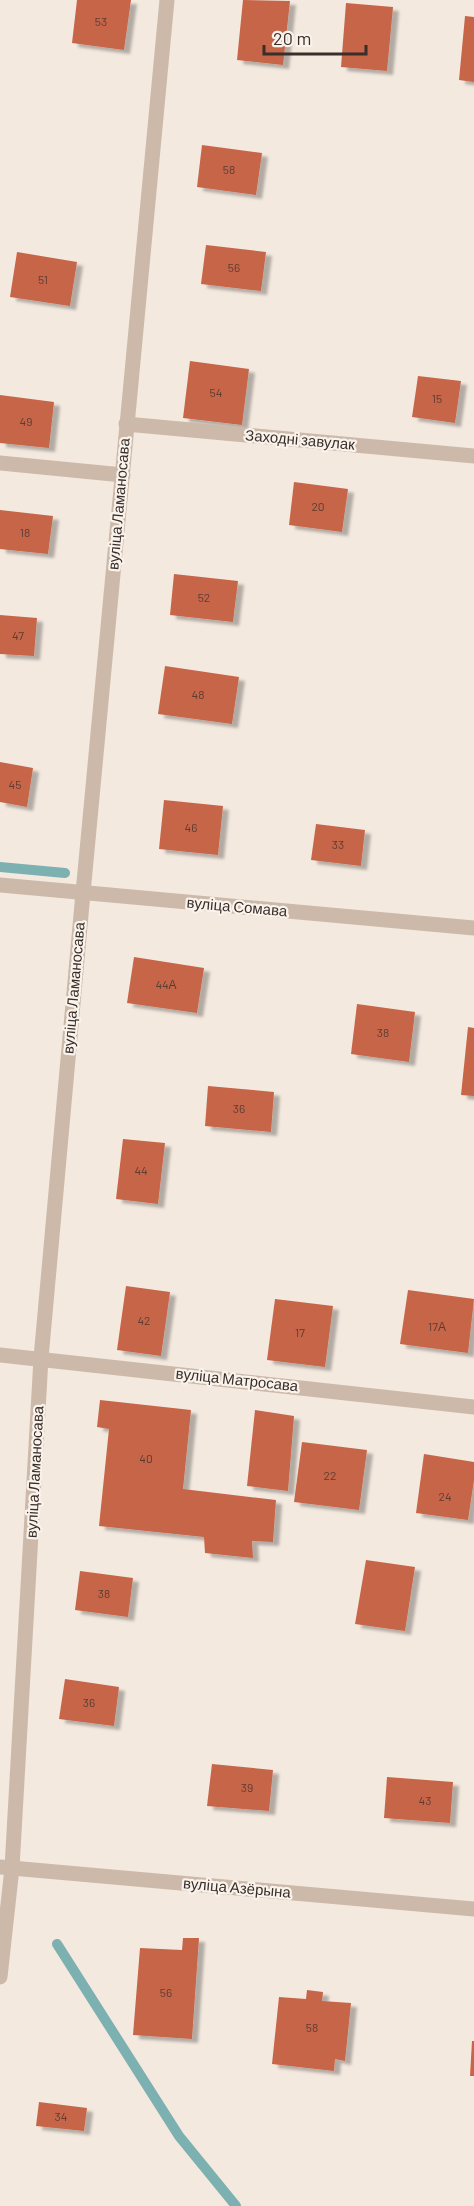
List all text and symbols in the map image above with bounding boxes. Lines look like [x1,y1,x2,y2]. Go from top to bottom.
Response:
house number: 53 [95,14,107,28]
scale bar [264,18,366,56]
text: 20 m [273,27,311,49]
house number: 58 [223,162,235,176]
house number: 56 [228,260,240,274]
house number: 51 [38,272,48,286]
house number: 54 [210,385,222,399]
house number: 15 [432,391,442,405]
house number: 49 [20,414,32,428]
street label: Заходні завулак [245,425,356,453]
street label: вуліца Ламаносава [103,437,133,571]
house number: 20 [311,499,325,513]
house number: 18 [20,525,30,539]
house number: 52 [198,590,210,604]
house number: 47 [12,628,24,642]
house number: 48 [192,687,204,701]
house number: 45 [9,777,21,791]
house number: 46 [185,820,197,834]
house number: 33 [332,837,344,851]
street label: вуліца Сомава [186,893,289,919]
street label: вуліца Ламаносава [58,921,88,1055]
house number: 44А [155,977,177,991]
house number: 38 [377,1025,389,1039]
house number: 36 [233,1101,245,1115]
house number: 44 [134,1163,148,1177]
house number: 42 [137,1313,151,1327]
house number: 17А [428,1319,446,1333]
house number: 17 [295,1325,305,1339]
street label: вуліца Матросава [175,1364,300,1394]
street label: вуліца Ламаносава [22,1405,46,1538]
house number: 40 [139,1451,153,1465]
house number: 22 [324,1468,336,1482]
house number: 24 [438,1489,452,1503]
house number: 38 [98,1586,110,1600]
house number: 36 [83,1695,95,1709]
house number: 39 [241,1780,253,1794]
house number: 43 [419,1793,431,1807]
street label: вуліца Азёрына [183,1873,292,1901]
house number: 56 [160,1985,172,1999]
house number: 58 [306,2020,318,2034]
house number: 34 [55,2109,67,2123]

